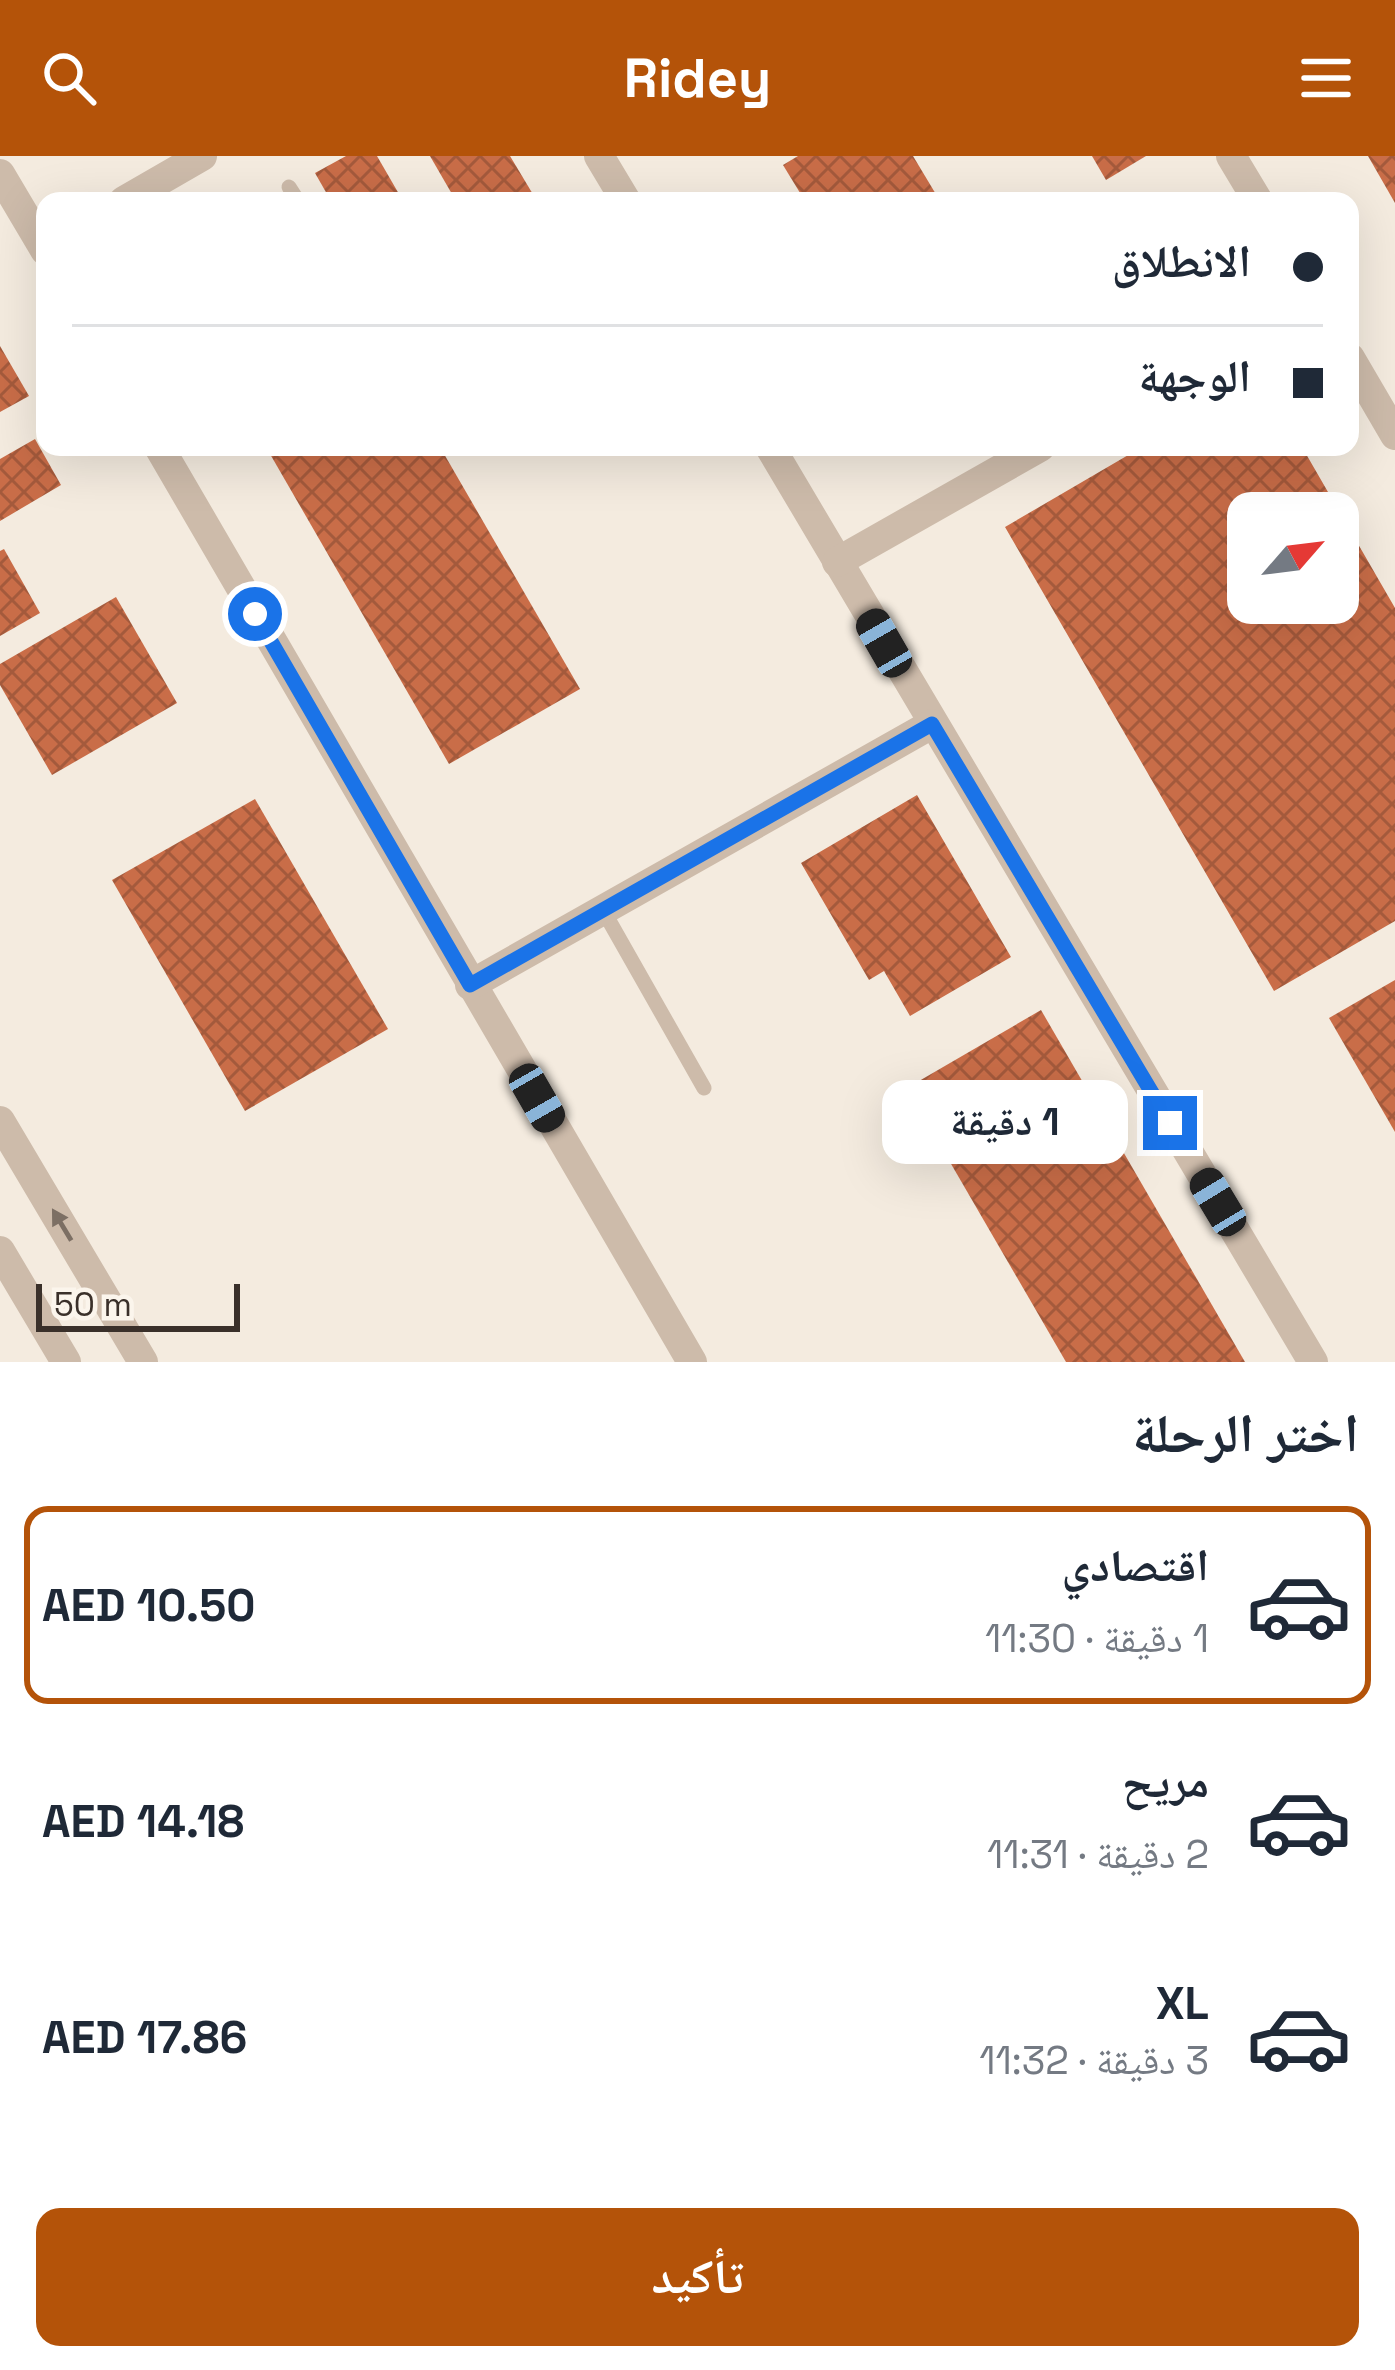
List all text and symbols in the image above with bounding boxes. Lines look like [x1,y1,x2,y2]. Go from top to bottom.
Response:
text: Ridey [624,44,771,113]
icon: search [36,45,102,111]
icon: menu [1293,45,1359,111]
text: الانطلاق [1112,233,1251,290]
text: الوجهة [1138,348,1251,405]
north arrow [1227,492,1359,624]
map controls [1227,492,1359,624]
route start [228,587,282,641]
car [850,603,918,683]
car [503,1058,571,1138]
callout: 1 دقيقة [882,1081,1128,1165]
route end [1143,1096,1197,1150]
text: 1 دقيقة [950,1097,1060,1146]
car [1184,1162,1252,1242]
one-way arrow [52,1208,73,1242]
scale bar [36,1278,240,1331]
text: 50 m [54,1284,132,1326]
text: اختر الرحلة [1132,1399,1359,1468]
text: اقتصادي [1062,1537,1209,1594]
icon: car [1245,1551,1353,1659]
text: AED 10.50 [42,1577,255,1634]
text: 1 دقيقة · 11:30 [985,1614,1209,1663]
text: مريح [1122,1753,1209,1810]
icon: car [1245,1767,1353,1875]
text: AED 14.18 [42,1793,244,1850]
text: 2 دقيقة · 11:31 [987,1830,1209,1879]
text: XL [1156,1975,1209,2032]
icon: car [1245,1983,1353,2091]
text: AED 17.86 [42,2009,247,2066]
text: 3 دقيقة · 11:32 [979,2036,1209,2085]
button: تأكيد [36,2208,1359,2346]

